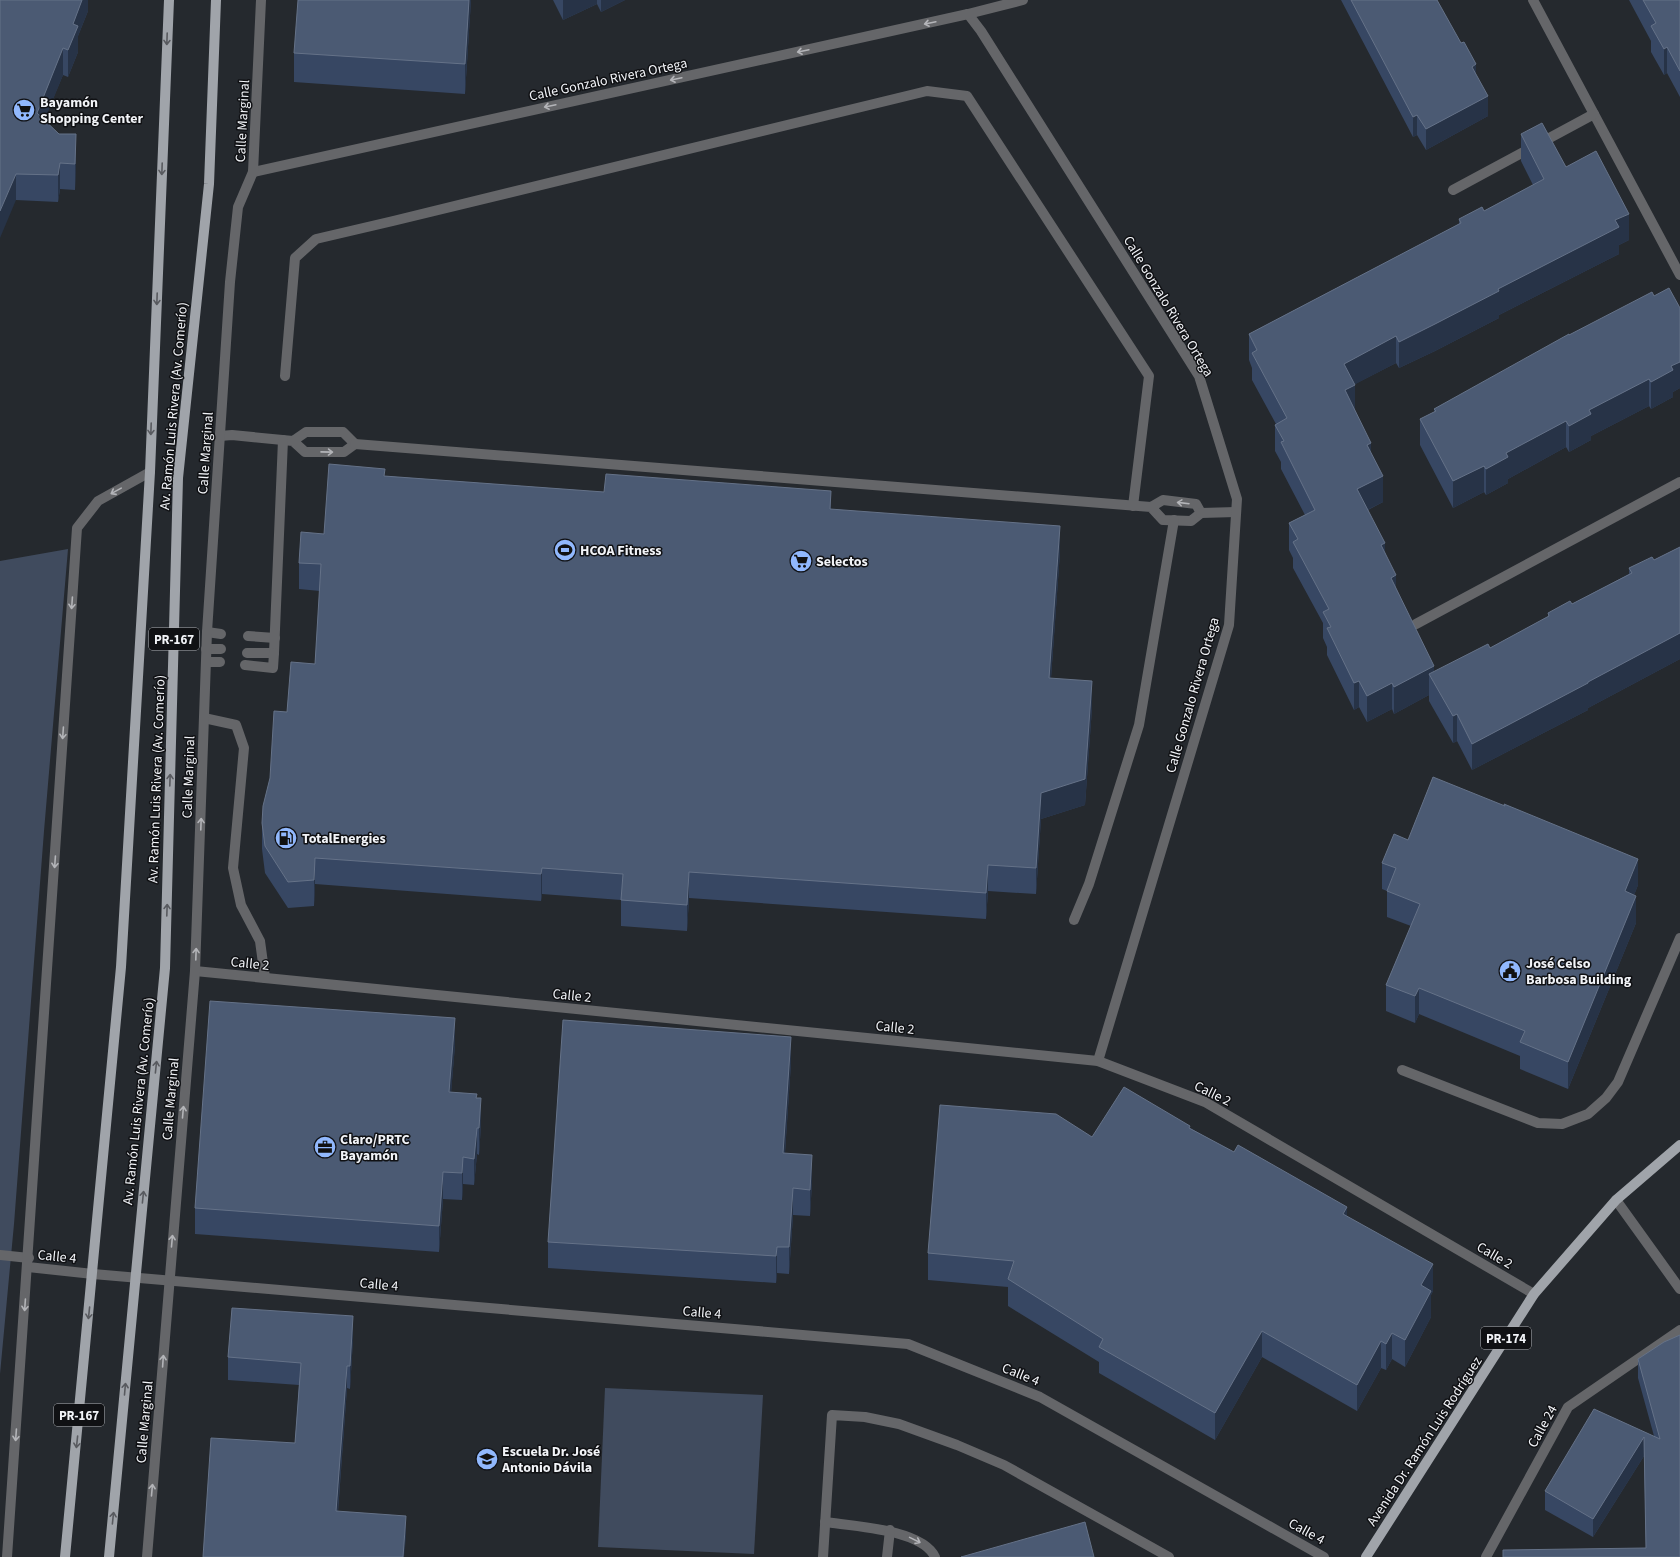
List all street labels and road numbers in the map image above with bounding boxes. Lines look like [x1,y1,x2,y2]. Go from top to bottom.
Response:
street label: Calle Gonzalo Rivera Ortega [527,53,689,107]
street label: Calle Marginal [231,79,255,163]
street label: Calle Gonzalo Rivera Ortega [1118,232,1218,381]
street label: Av. Ramón Luis Rivera (Av. Comerío) [155,301,193,511]
street label: Calle Marginal [193,411,219,495]
street label: Calle Gonzalo Rivera Ortega [1161,615,1225,775]
road number: PR-167 [149,628,199,650]
street label: Av. Ramón Luis Rivera (Av. Comerío) [143,675,171,884]
street label: Calle Marginal [178,735,200,819]
street label: Calle 2 [230,952,270,976]
street label: Calle 2 [552,984,592,1008]
street label: Av. Ramón Luis Rivera (Av. Comerío) [118,996,160,1206]
street label: Calle 2 [875,1016,915,1040]
street label: Calle Marginal [157,1057,185,1141]
street label: Calle 2 [1191,1076,1234,1111]
street label: Calle 2 [1473,1237,1516,1274]
street label: Calle 4 [37,1245,77,1269]
street label: Calle 4 [359,1273,399,1297]
street label: Calle 4 [682,1301,722,1325]
road number: PR-174 [1481,1327,1531,1349]
street label: Avenida Dr. Ramón Luis Rodríguez [1362,1353,1487,1530]
street label: Calle 4 [999,1358,1042,1391]
street label: Calle Marginal [131,1380,159,1464]
street label: Calle 24 [1523,1402,1563,1451]
road number: PR-167 [54,1404,104,1426]
street label: Calle 4 [1285,1514,1328,1550]

